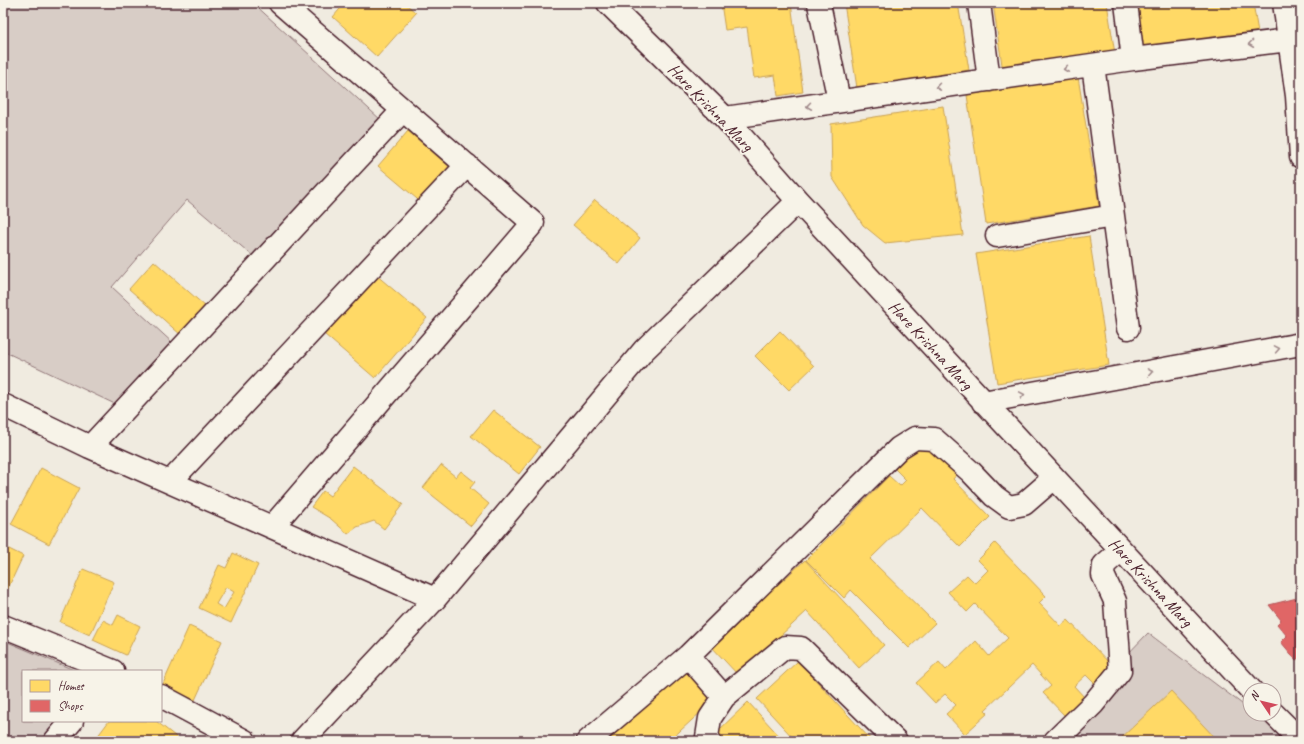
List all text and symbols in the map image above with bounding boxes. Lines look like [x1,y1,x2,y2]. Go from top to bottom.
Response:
one-way arrow [1248,39,1254,48]
street label: Hare Krishna Marg [663,59,759,156]
one-way arrow [1063,64,1069,73]
one-way arrow [935,82,941,91]
one-way arrow [806,101,812,110]
street label: Hare Krishna Marg [884,296,978,395]
one-way arrow [1274,345,1281,353]
one-way arrow [1146,368,1153,377]
one-way arrow [1018,391,1025,400]
street label: Hare Krishna Marg [1104,533,1198,632]
legend [22,670,162,722]
text: Homes [58,678,85,694]
north arrow [1242,682,1282,722]
text: N [1246,688,1263,703]
text: Shops [58,698,83,714]

